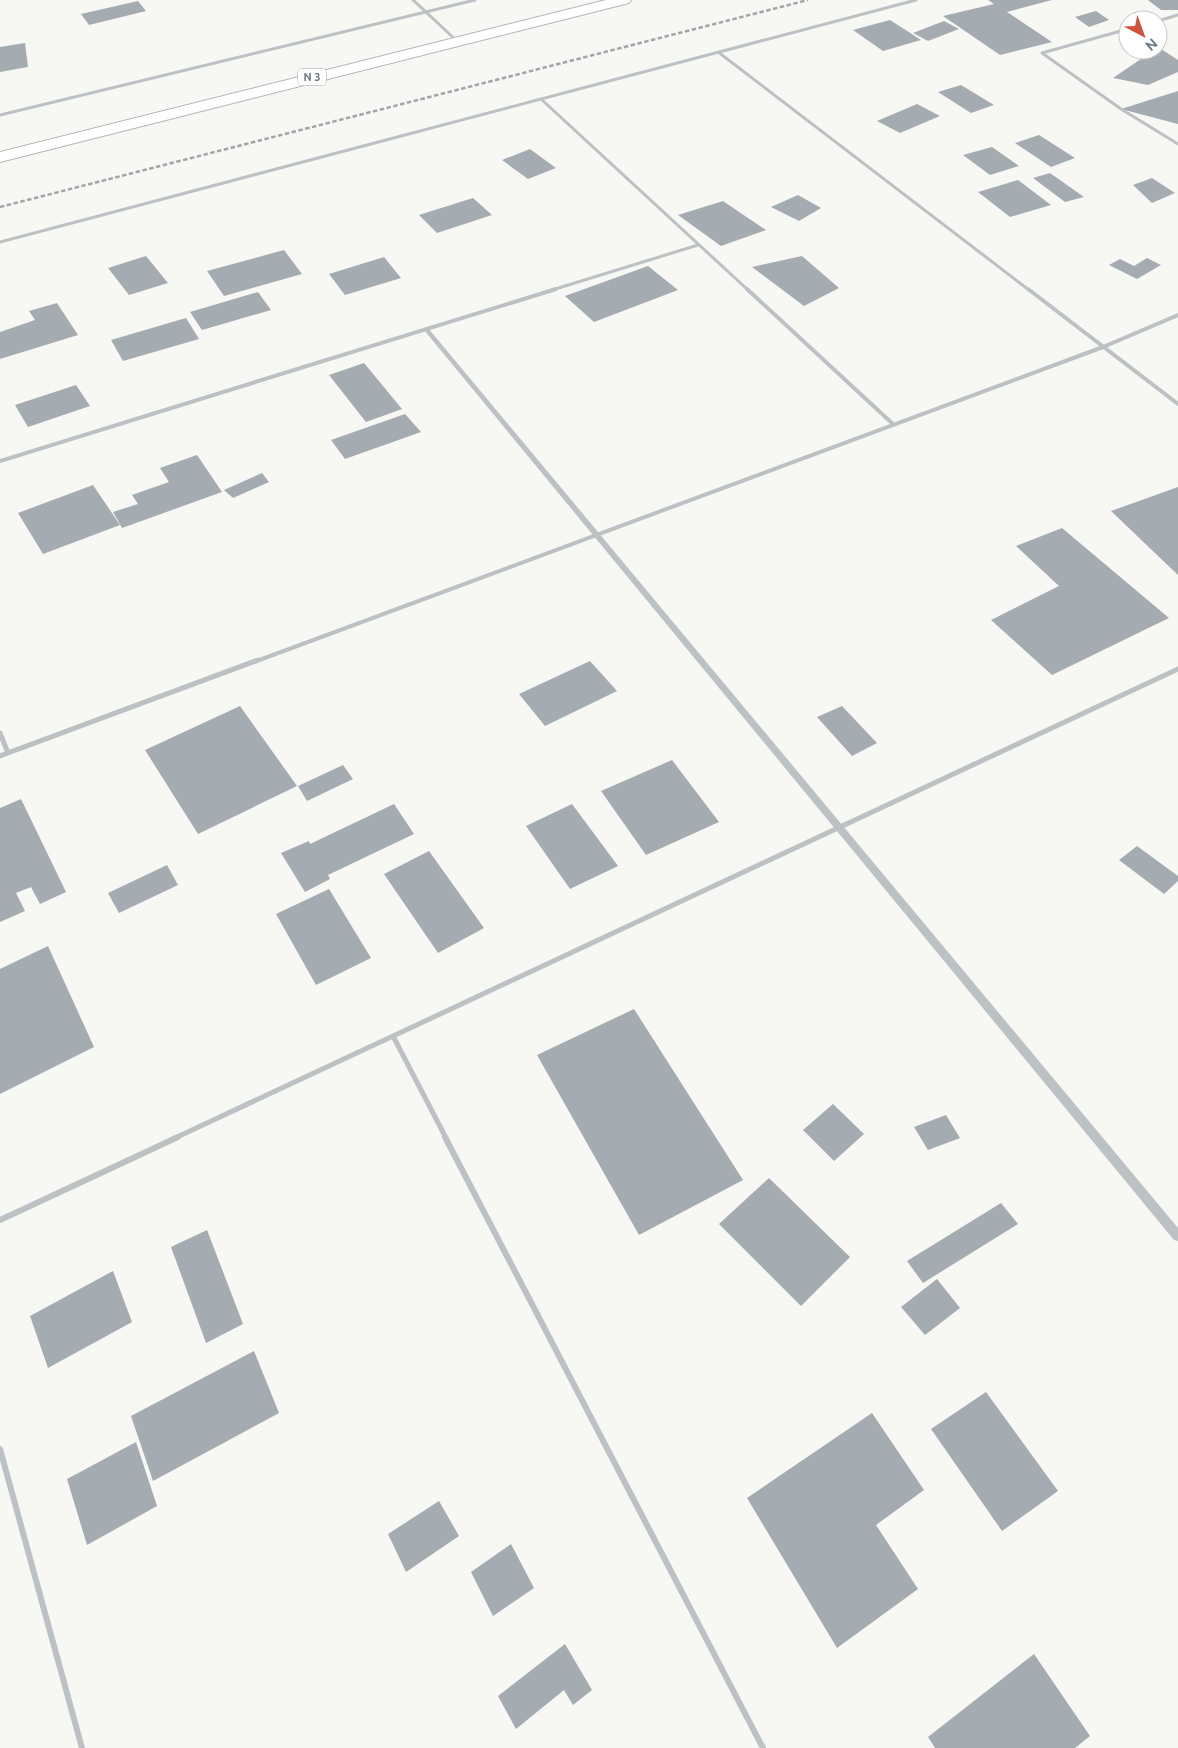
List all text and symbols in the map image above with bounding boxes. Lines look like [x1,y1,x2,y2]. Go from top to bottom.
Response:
north arrow [1118,10,1168,60]
text: N [1142,35,1161,54]
road number: N 3 [298,68,326,86]

